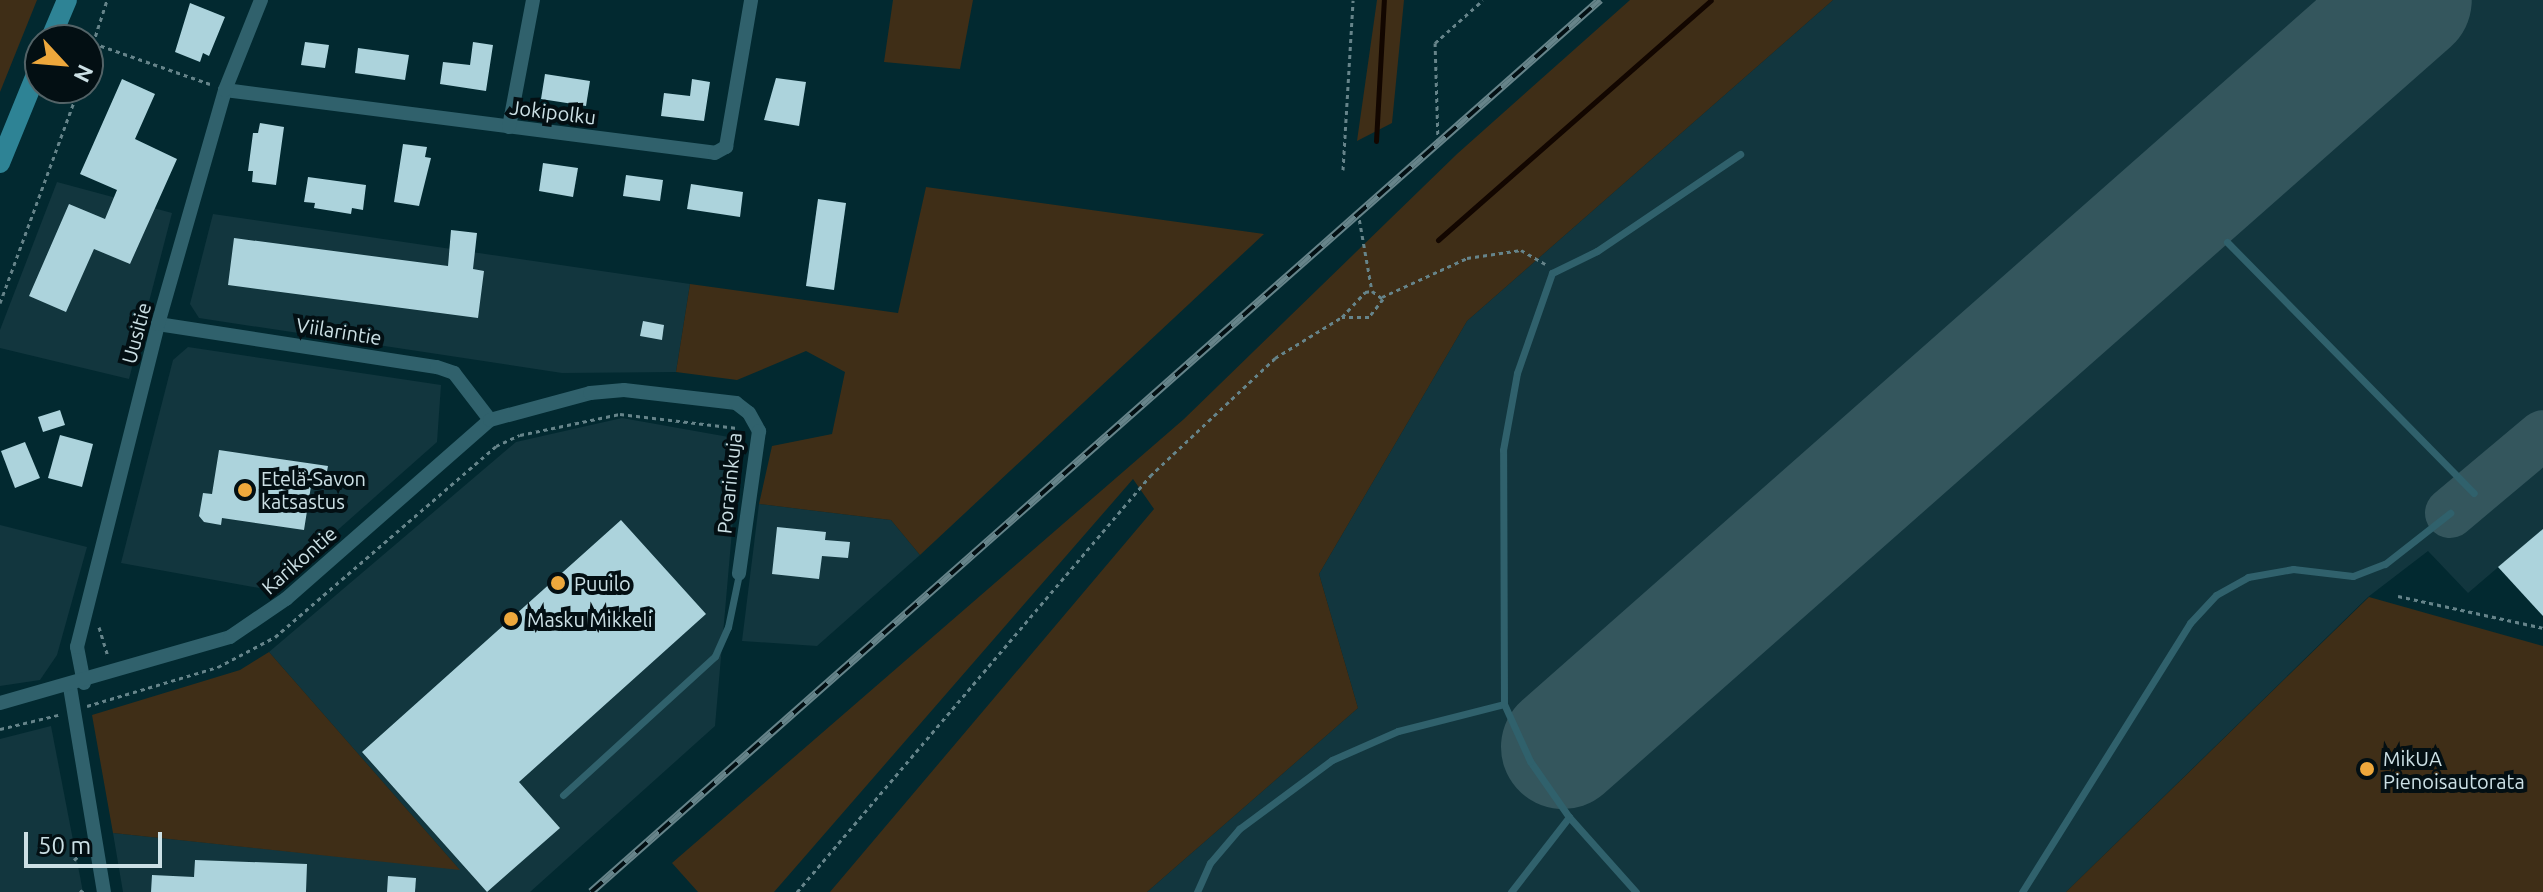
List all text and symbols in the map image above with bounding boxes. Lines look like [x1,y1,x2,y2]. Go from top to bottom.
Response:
north arrow [24,24,104,104]
text: N [69,61,99,87]
street label: Jokipolku [509,95,597,129]
street label: Uusitie [116,300,156,366]
street label: Viilarintie [295,312,383,350]
street label: Porarinkuja [712,431,746,535]
place label: Etelä-Savon katsastus [261,466,366,513]
marker: Etelä-Savon katsastus [236,481,254,499]
street label: Karikontie [257,521,341,599]
place label: Puuilo [574,571,631,595]
marker: Puuilo [549,574,567,592]
place label: Masku Mikkeli [527,607,653,631]
marker: Masku Mikkeli [502,610,520,628]
place label: MikUA Pienoisautorata [2383,746,2525,793]
marker: MikUA Pienoisautorata [2358,760,2376,778]
scale bar [28,816,166,866]
text: 50 m [38,832,91,859]

